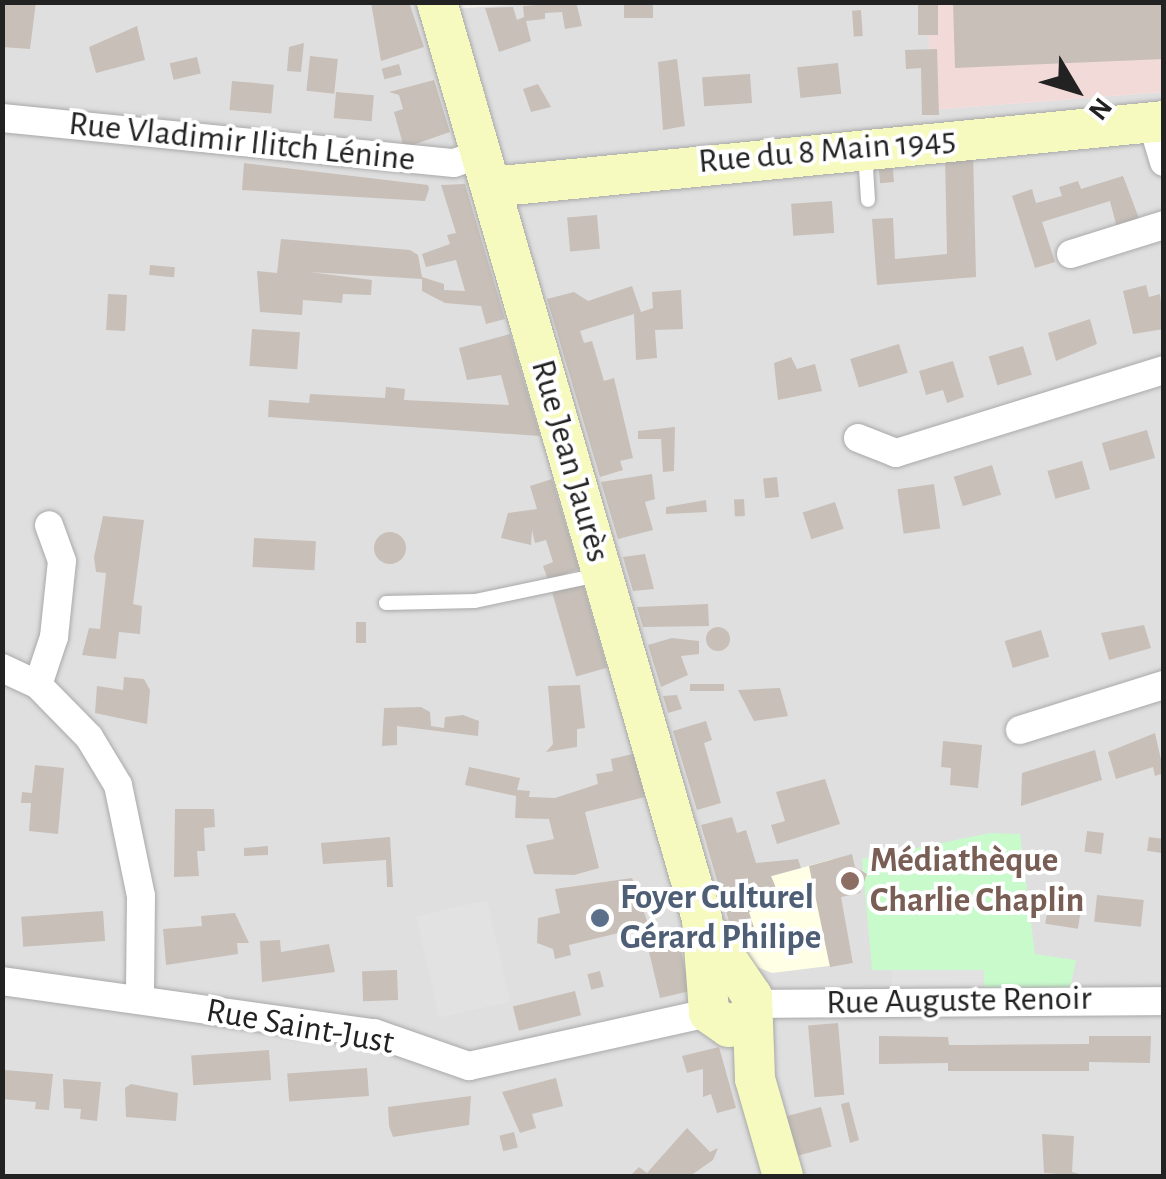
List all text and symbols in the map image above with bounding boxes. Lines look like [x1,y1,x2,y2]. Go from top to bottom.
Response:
north arrow [1026,40,1126,140]
text: N [1083,92,1117,125]
street label: Rue Vladimir Ilitch Lénine [67,103,417,181]
street label: Rue du 8 Main 1945 [697,119,957,183]
street label: Rue Jean Jaurès [521,355,619,567]
place label: Médiathèque Charlie Chaplin [870,840,1084,922]
marker: Médiathèque Charlie Chaplin [839,870,861,892]
place label: Foyer Culturel Gérard Philipe [620,877,821,959]
marker: Foyer Culturel Gérard Philipe [589,907,611,929]
street label: Rue Auguste Renoir [826,978,1092,1024]
street label: Rue Saint-Just [203,990,397,1064]

